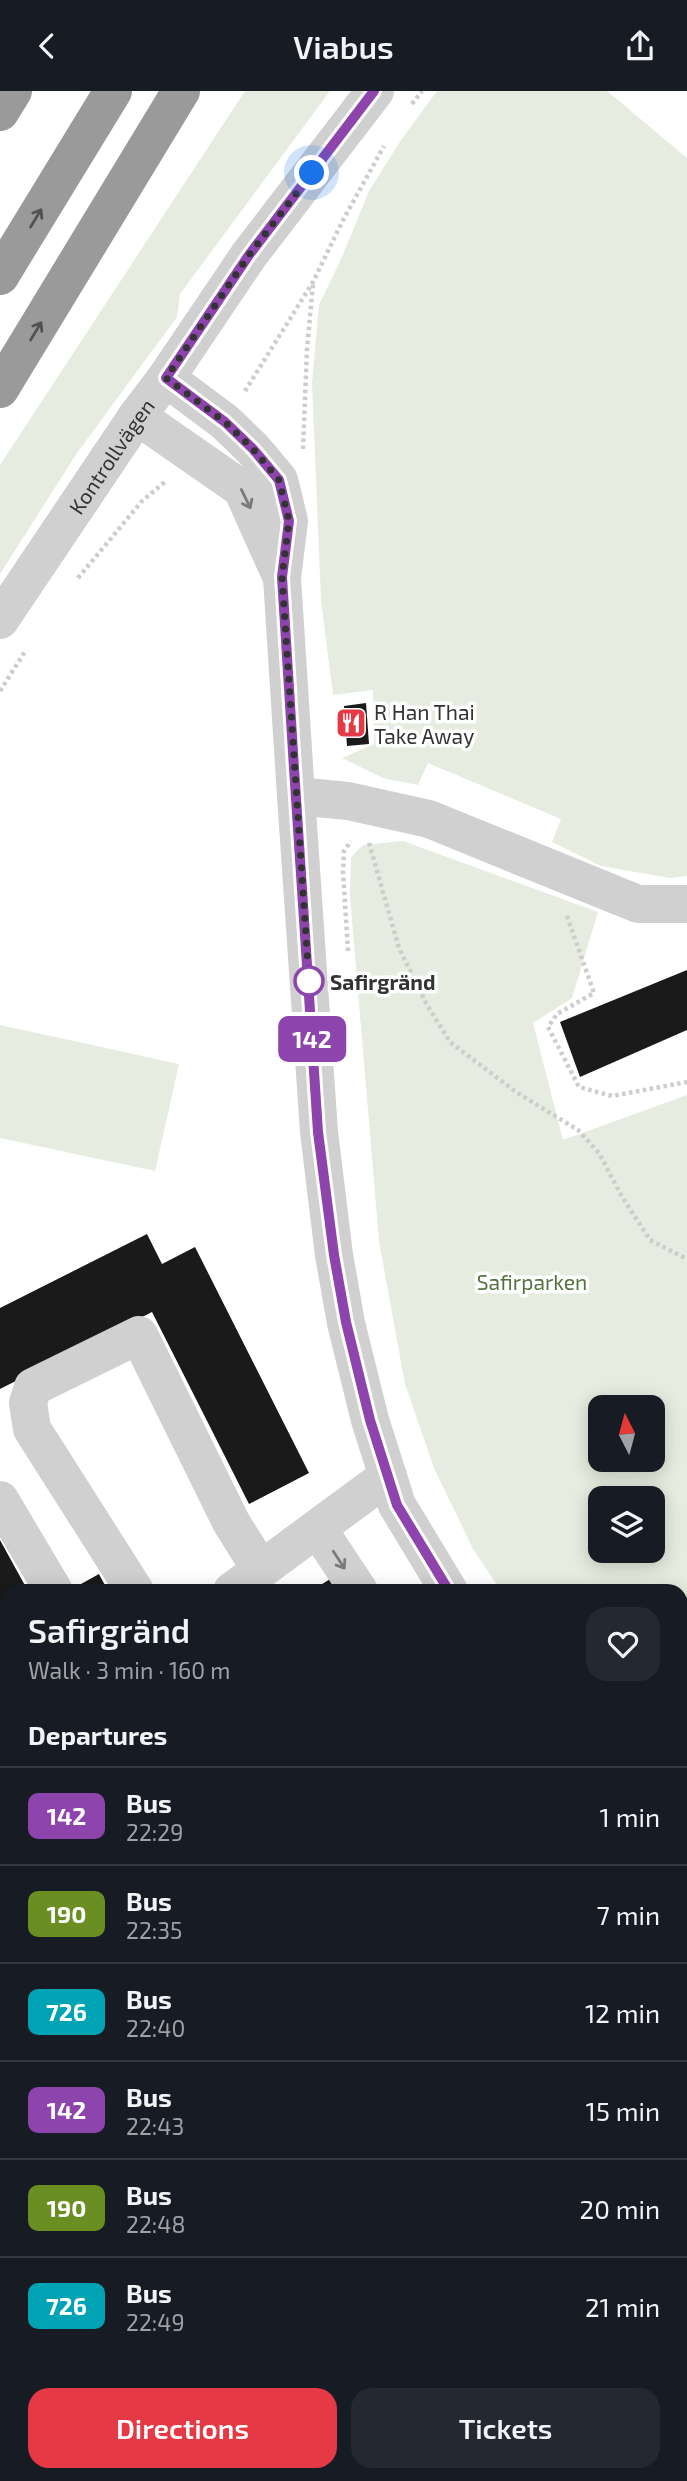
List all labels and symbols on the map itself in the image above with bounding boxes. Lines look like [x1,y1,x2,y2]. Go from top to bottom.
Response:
your location [294,155,329,190]
one-way arrow [29,209,43,229]
one-way arrow [29,322,43,342]
street label: Kontrollvägen [63,393,159,518]
one-way arrow [240,488,254,509]
place label: R Han Thai Take Away [374,699,475,748]
restaurant icon: R Han Thai Take Away [334,706,368,740]
marker: Safirgränd [294,966,324,996]
place label: Safirgränd [330,969,435,994]
line badge: 142 [272,1016,352,1062]
park label: Safirparken [477,1269,587,1294]
north arrow [588,1395,665,1472]
one-way arrow [332,1549,346,1569]

